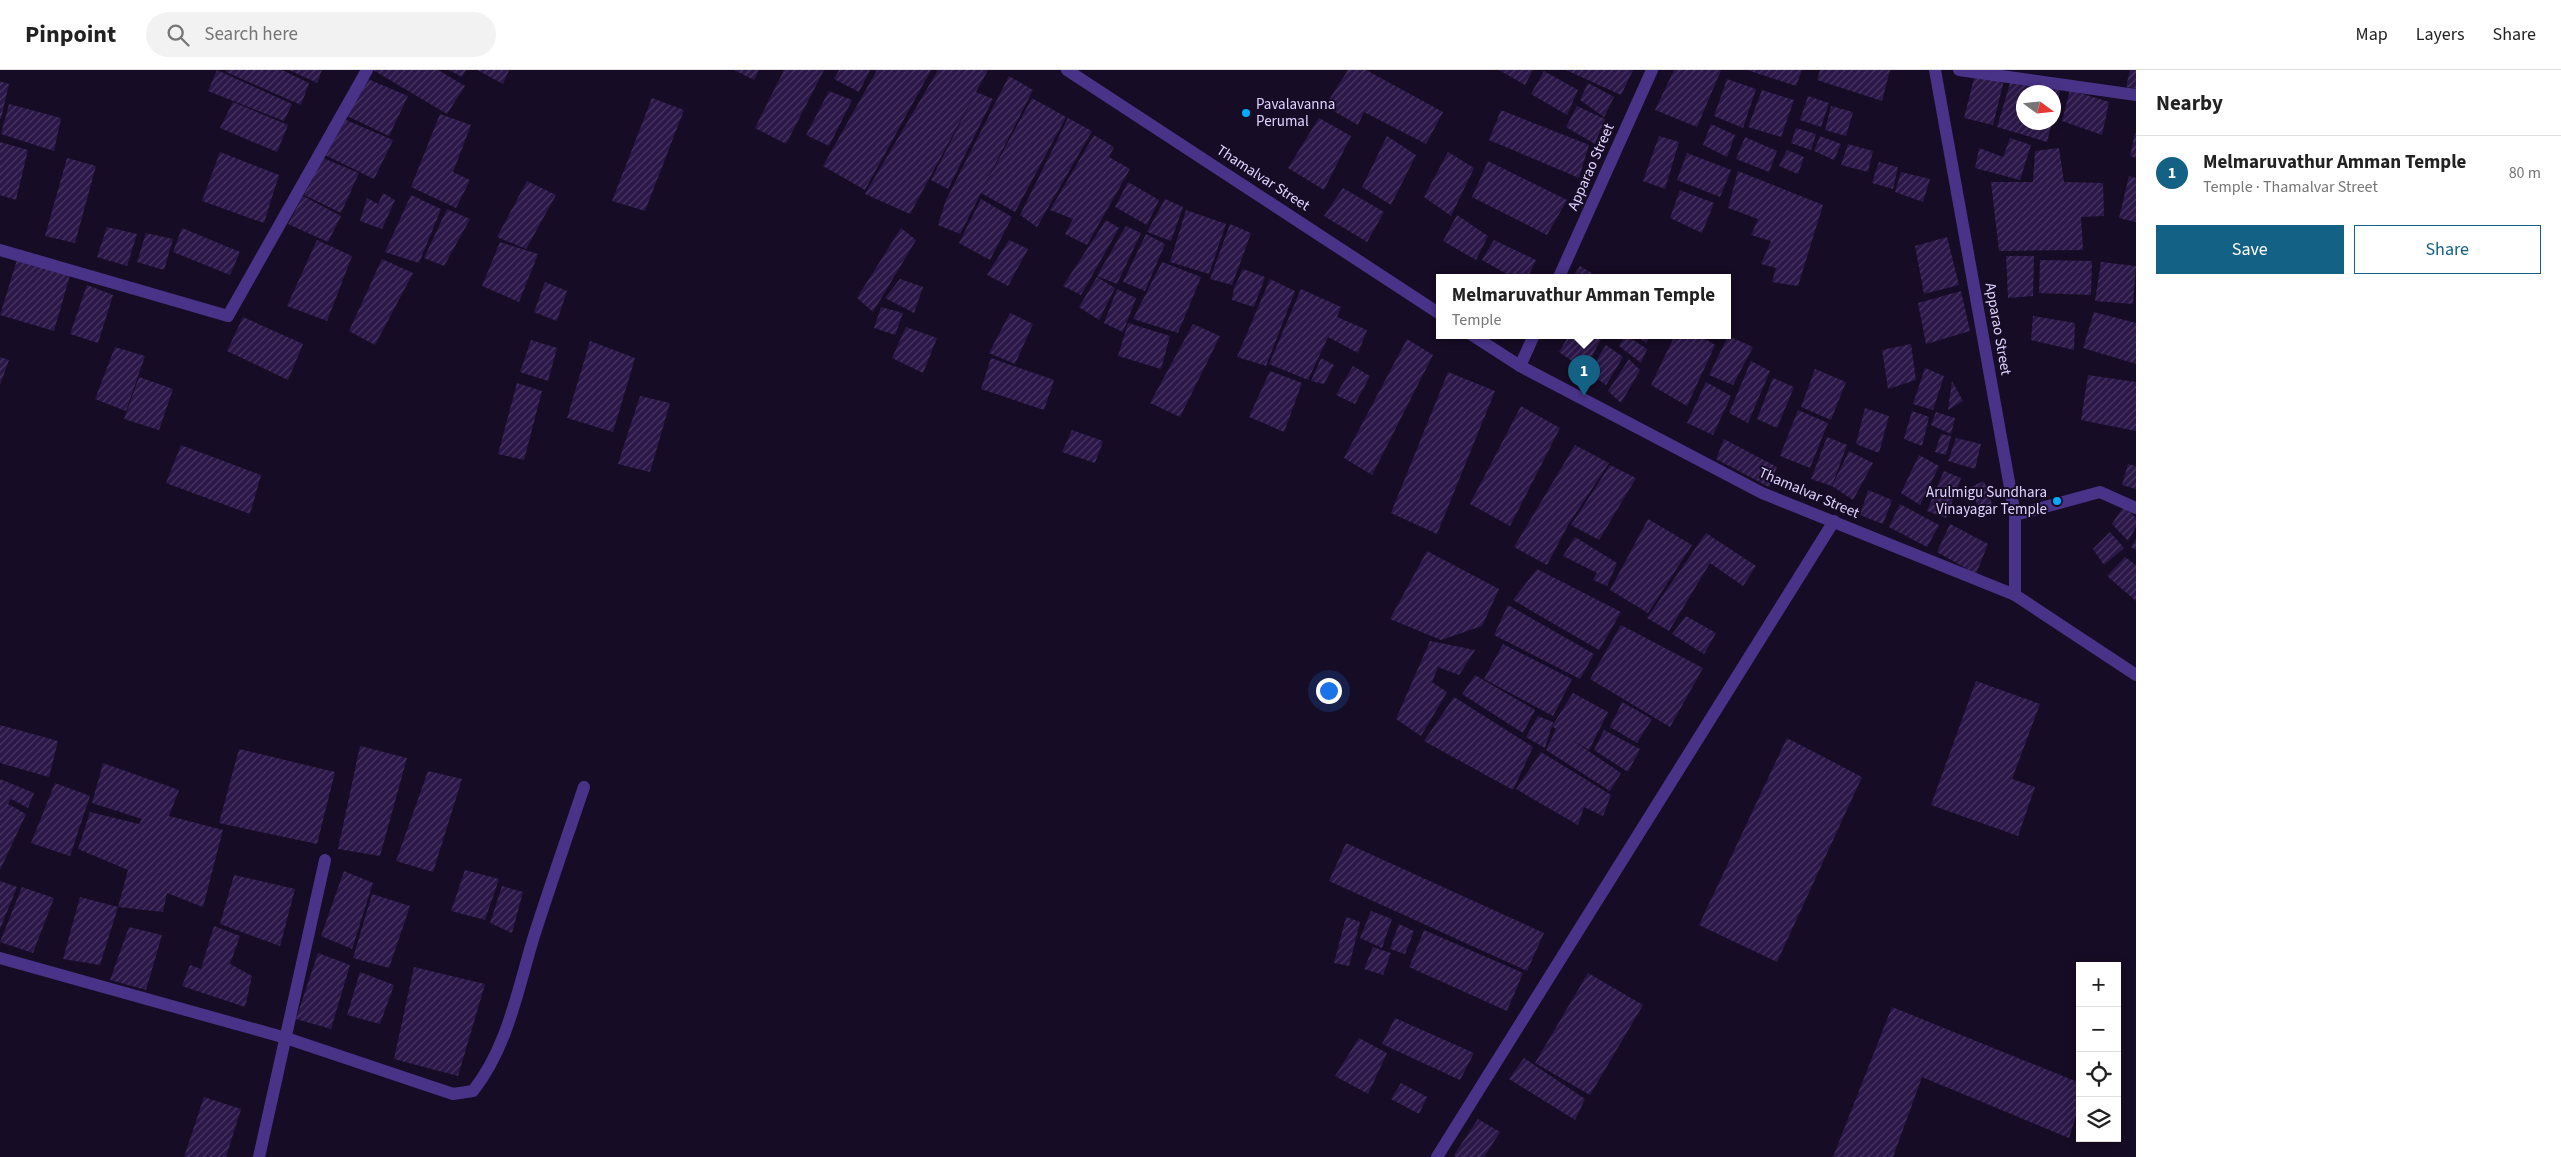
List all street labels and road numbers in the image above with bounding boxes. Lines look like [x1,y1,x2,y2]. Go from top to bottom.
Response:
street label: Apparao Street [1562,120,1620,214]
street label: Thamalvar Street [1212,140,1314,216]
street label: Apparao Street [1980,281,2016,377]
street label: Thamalvar Street [1755,462,1863,524]

